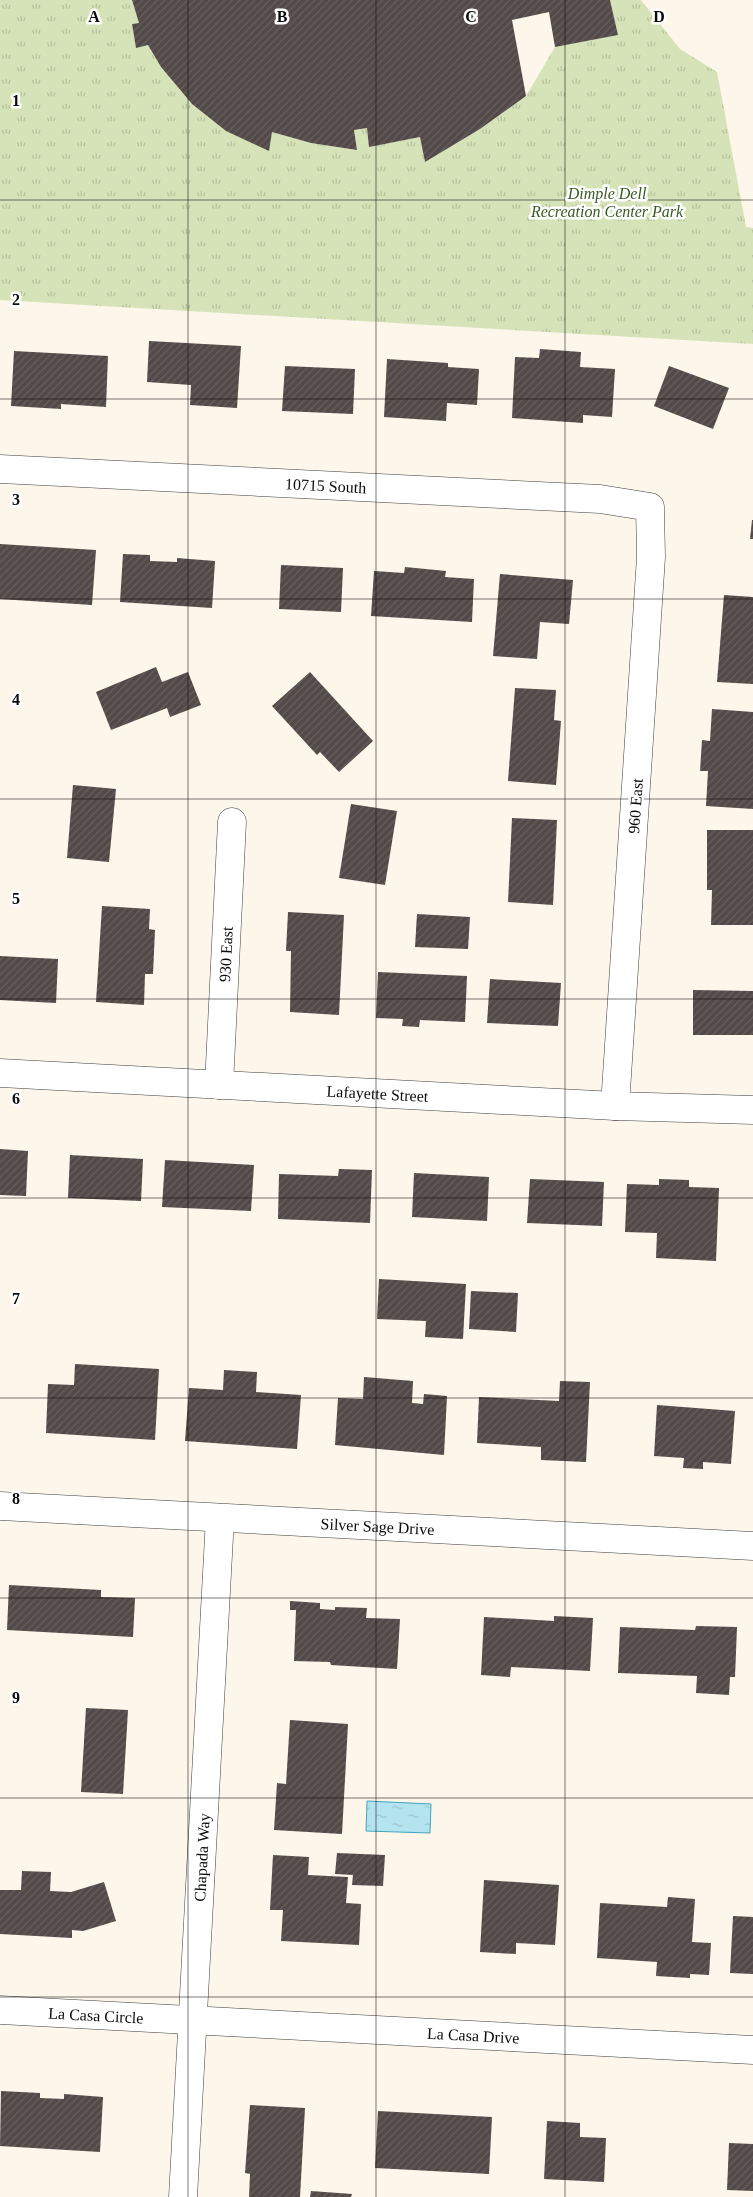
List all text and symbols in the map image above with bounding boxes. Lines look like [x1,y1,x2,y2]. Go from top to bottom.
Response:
text: A [88,8,100,25]
text: B [277,8,288,25]
text: C [465,8,477,25]
text: D [653,8,665,25]
text: 1 [12,92,20,109]
park label: Dimple Dell Recreation Center Park [530,185,684,220]
text: 2 [12,291,20,308]
street label: 10715 South [285,475,367,496]
text: 3 [12,491,20,508]
text: 4 [12,691,20,708]
street label: 960 East [625,777,646,834]
text: 5 [12,890,20,907]
street label: 930 East [216,925,236,982]
street label: Lafayette Street [326,1083,429,1105]
text: 6 [12,1090,20,1107]
text: 7 [12,1290,20,1307]
text: 8 [12,1490,20,1507]
street label: Silver Sage Drive [320,1515,435,1538]
text: 9 [12,1689,20,1706]
street label: Chapada Way [191,1813,214,1902]
street label: La Casa Circle [48,2005,144,2027]
street label: La Casa Drive [427,2025,520,2047]

